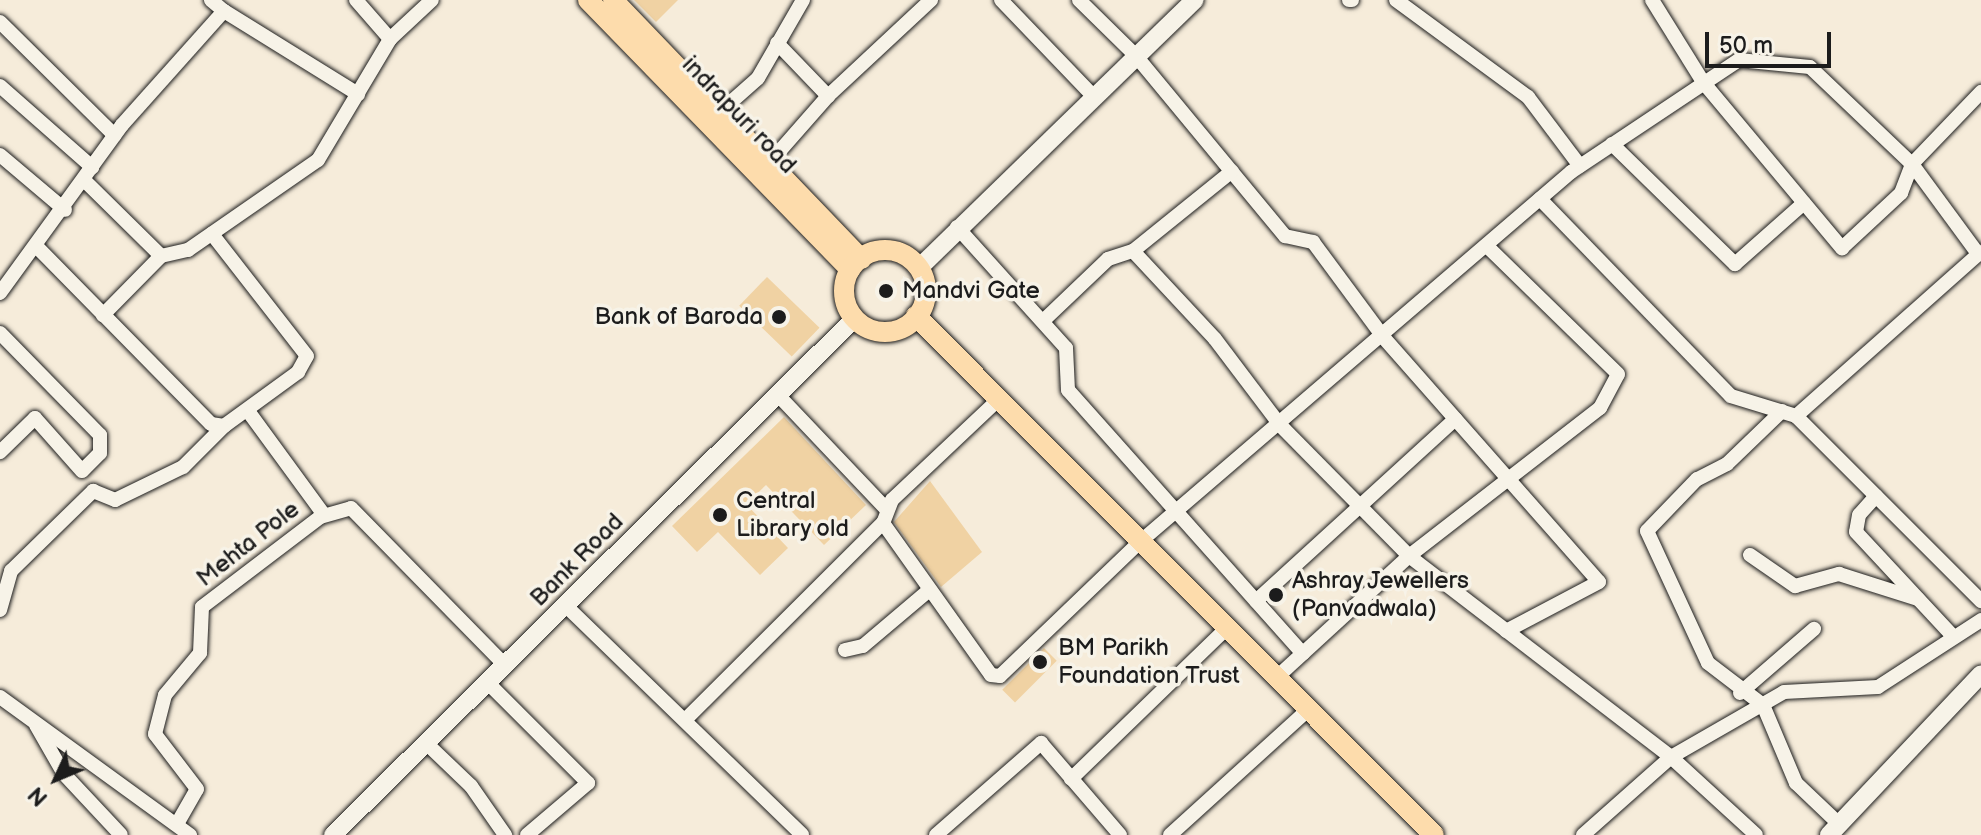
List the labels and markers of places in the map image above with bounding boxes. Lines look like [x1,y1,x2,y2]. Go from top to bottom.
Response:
place label: Mandvi Gate [902,277,1040,305]
marker: Mandvi Gate [877,282,895,300]
place label: Bank of Baroda [595,303,763,331]
marker: Bank of Baroda [770,308,788,326]
place label: Central Library old [736,487,850,543]
marker: Central Library old [711,506,729,524]
place label: Ashray Jewellers (Panvadwala) [1292,567,1472,623]
marker: Ashray Jewellers (Panvadwala) [1267,586,1285,604]
place label: BM Parikh Foundation Trust [1058,634,1240,690]
marker: BM Parikh Foundation Trust [1029,651,1051,673]

